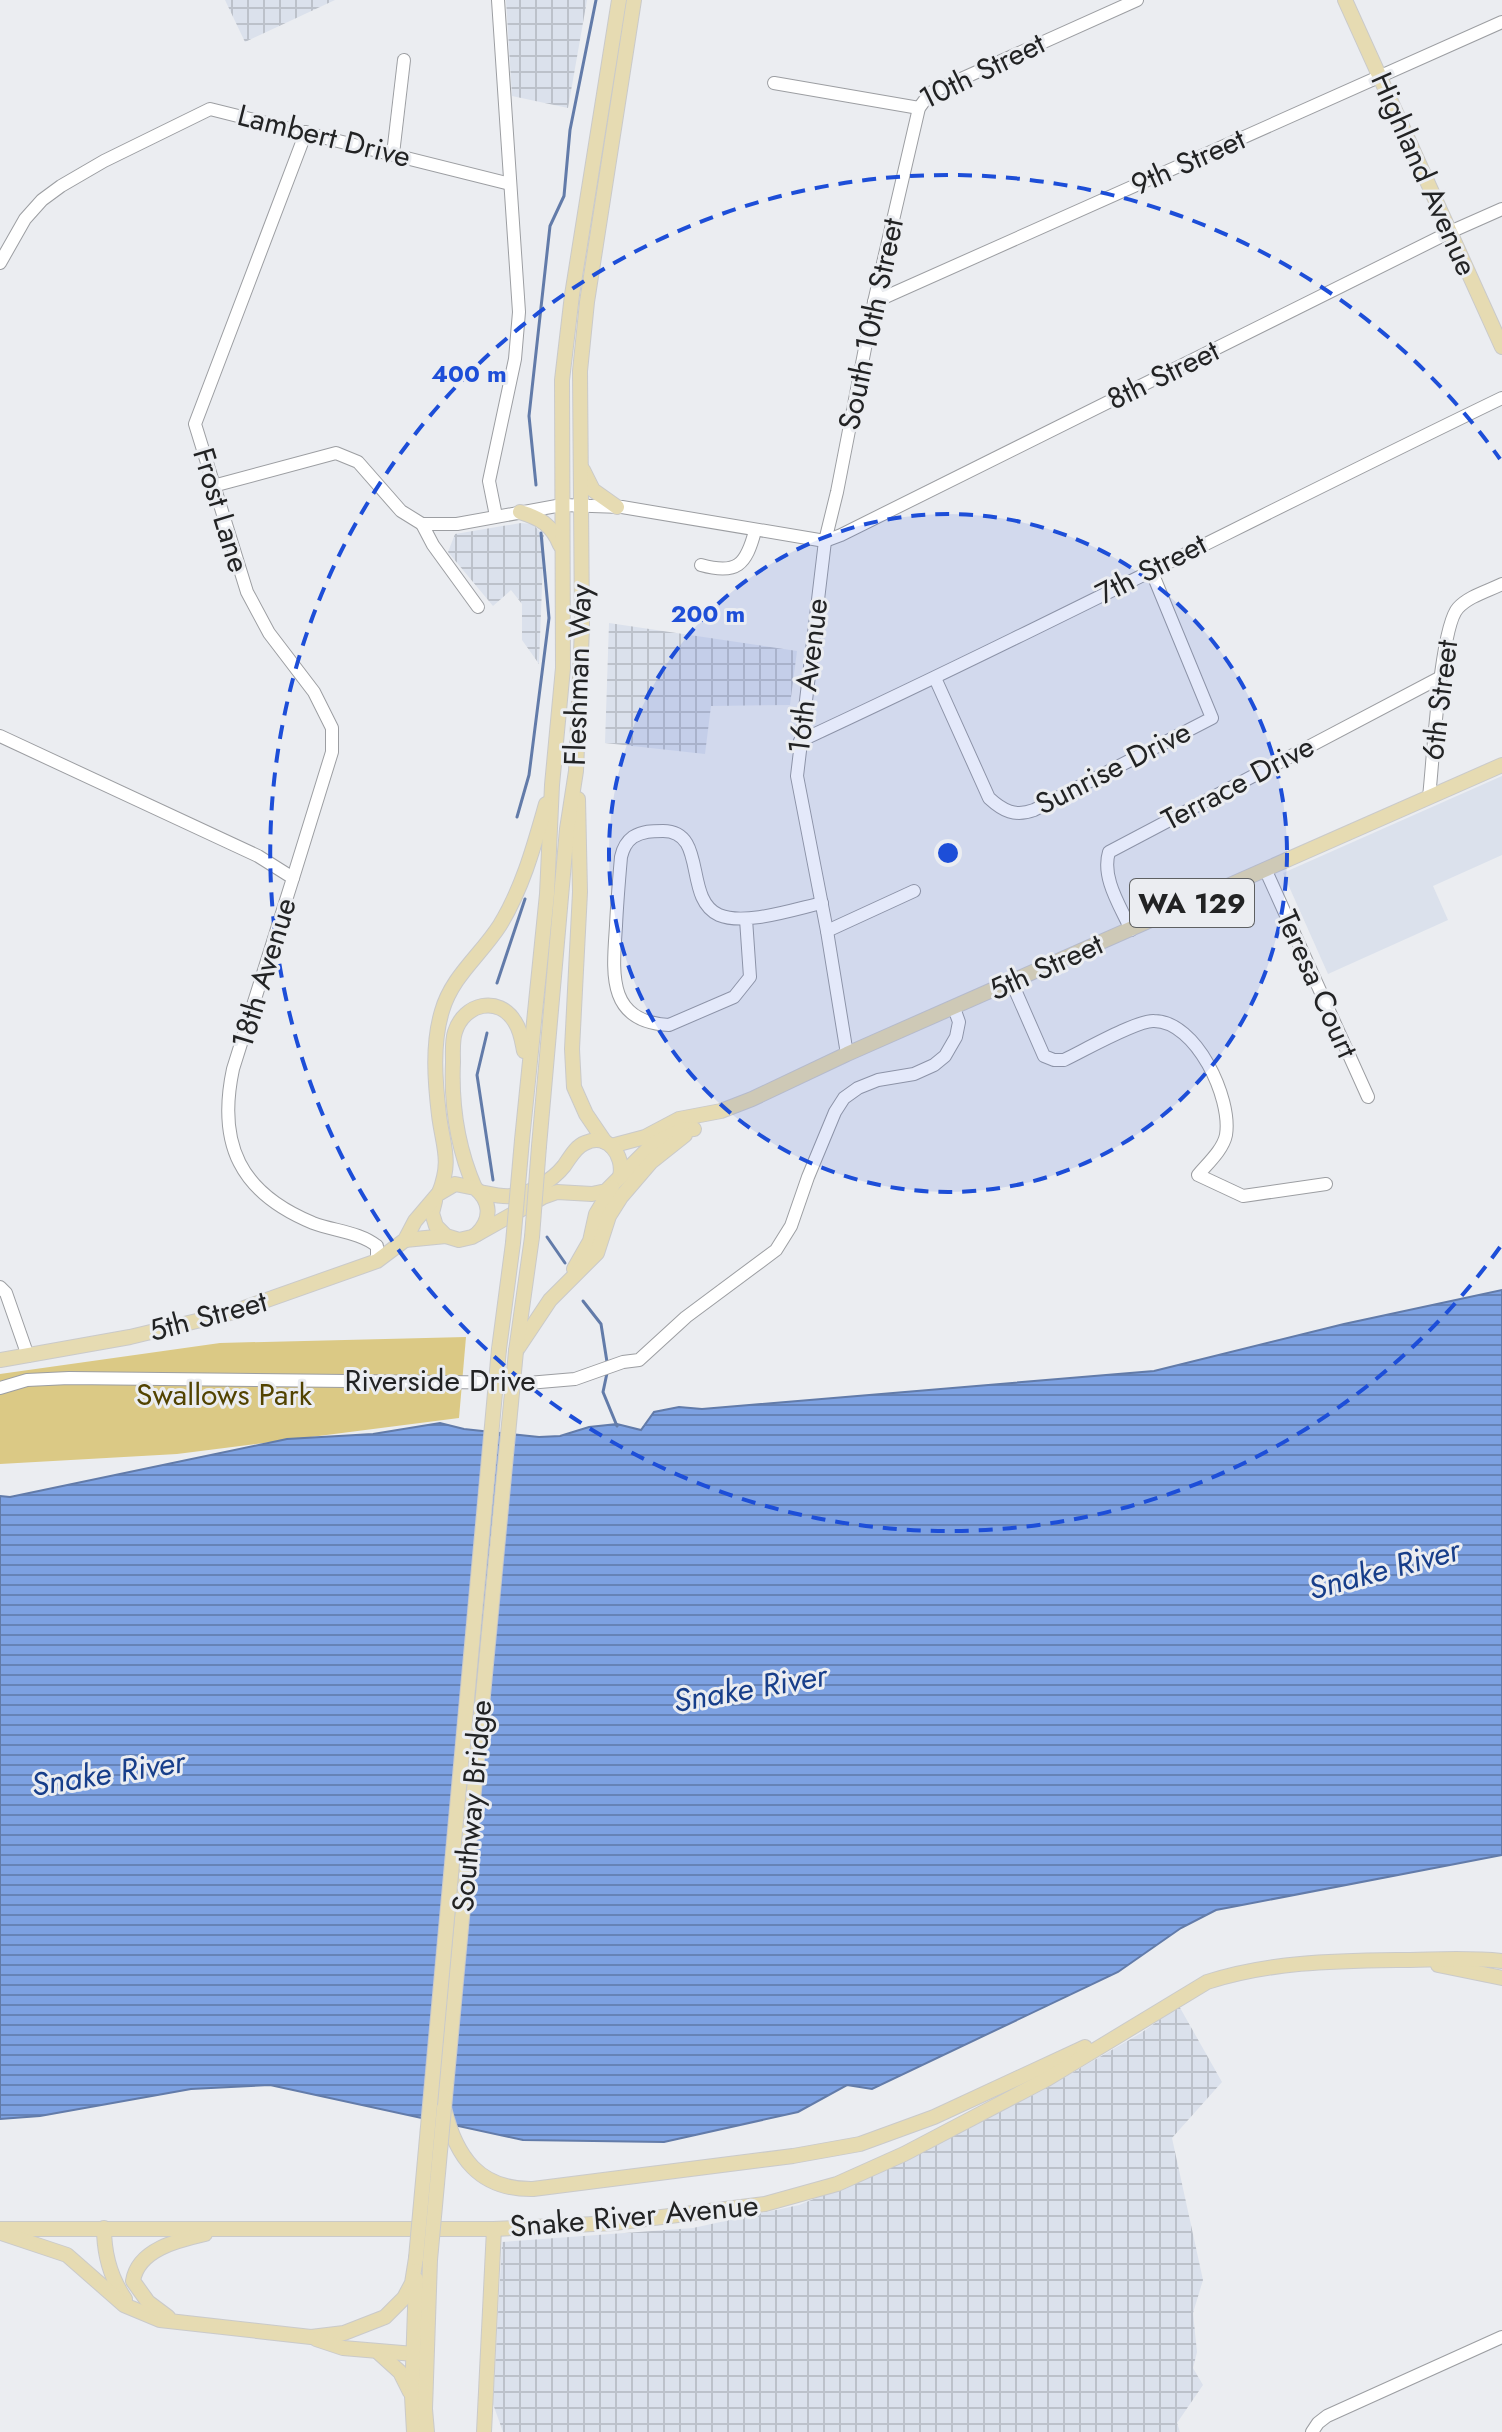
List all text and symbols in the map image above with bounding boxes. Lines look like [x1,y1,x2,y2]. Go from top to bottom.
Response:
street label: 10th Street [912,21,1053,119]
street label: Highland Avenue [1360,65,1489,282]
street label: Lambert Drive [233,93,415,178]
street label: 9th Street [1124,117,1252,206]
street label: South 10th Street [827,213,914,434]
street label: 8th Street [1099,329,1227,420]
text: 400 m [431,356,507,391]
street label: Frost Lane [182,442,261,577]
street label: 7th Street [1088,522,1214,615]
street label: Fleshman Way [553,583,602,767]
text: 200 m [671,596,745,631]
street label: 16th Avenue [777,596,838,756]
street label: 6th Street [1411,637,1468,763]
street label: Sunrise Drive [1028,710,1198,825]
street label: Terrace Drive [1154,724,1322,841]
centre of rings [934,839,962,867]
road number: WA 129 [1130,879,1254,927]
street label: 18th Avenue [220,892,307,1053]
street label: Teresa Court [1266,903,1369,1065]
street label: 5th Street [982,922,1110,1011]
street label: 5th Street [144,1279,272,1352]
street label: Riverside Drive [344,1359,536,1402]
park label: Swallows Park [136,1373,313,1416]
water label: Snake River [1303,1526,1467,1611]
water label: Snake River [670,1651,833,1724]
street label: Southway Bridge [441,1698,502,1914]
water label: Snake River [28,1738,191,1808]
street label: Snake River Avenue [508,2183,760,2248]

